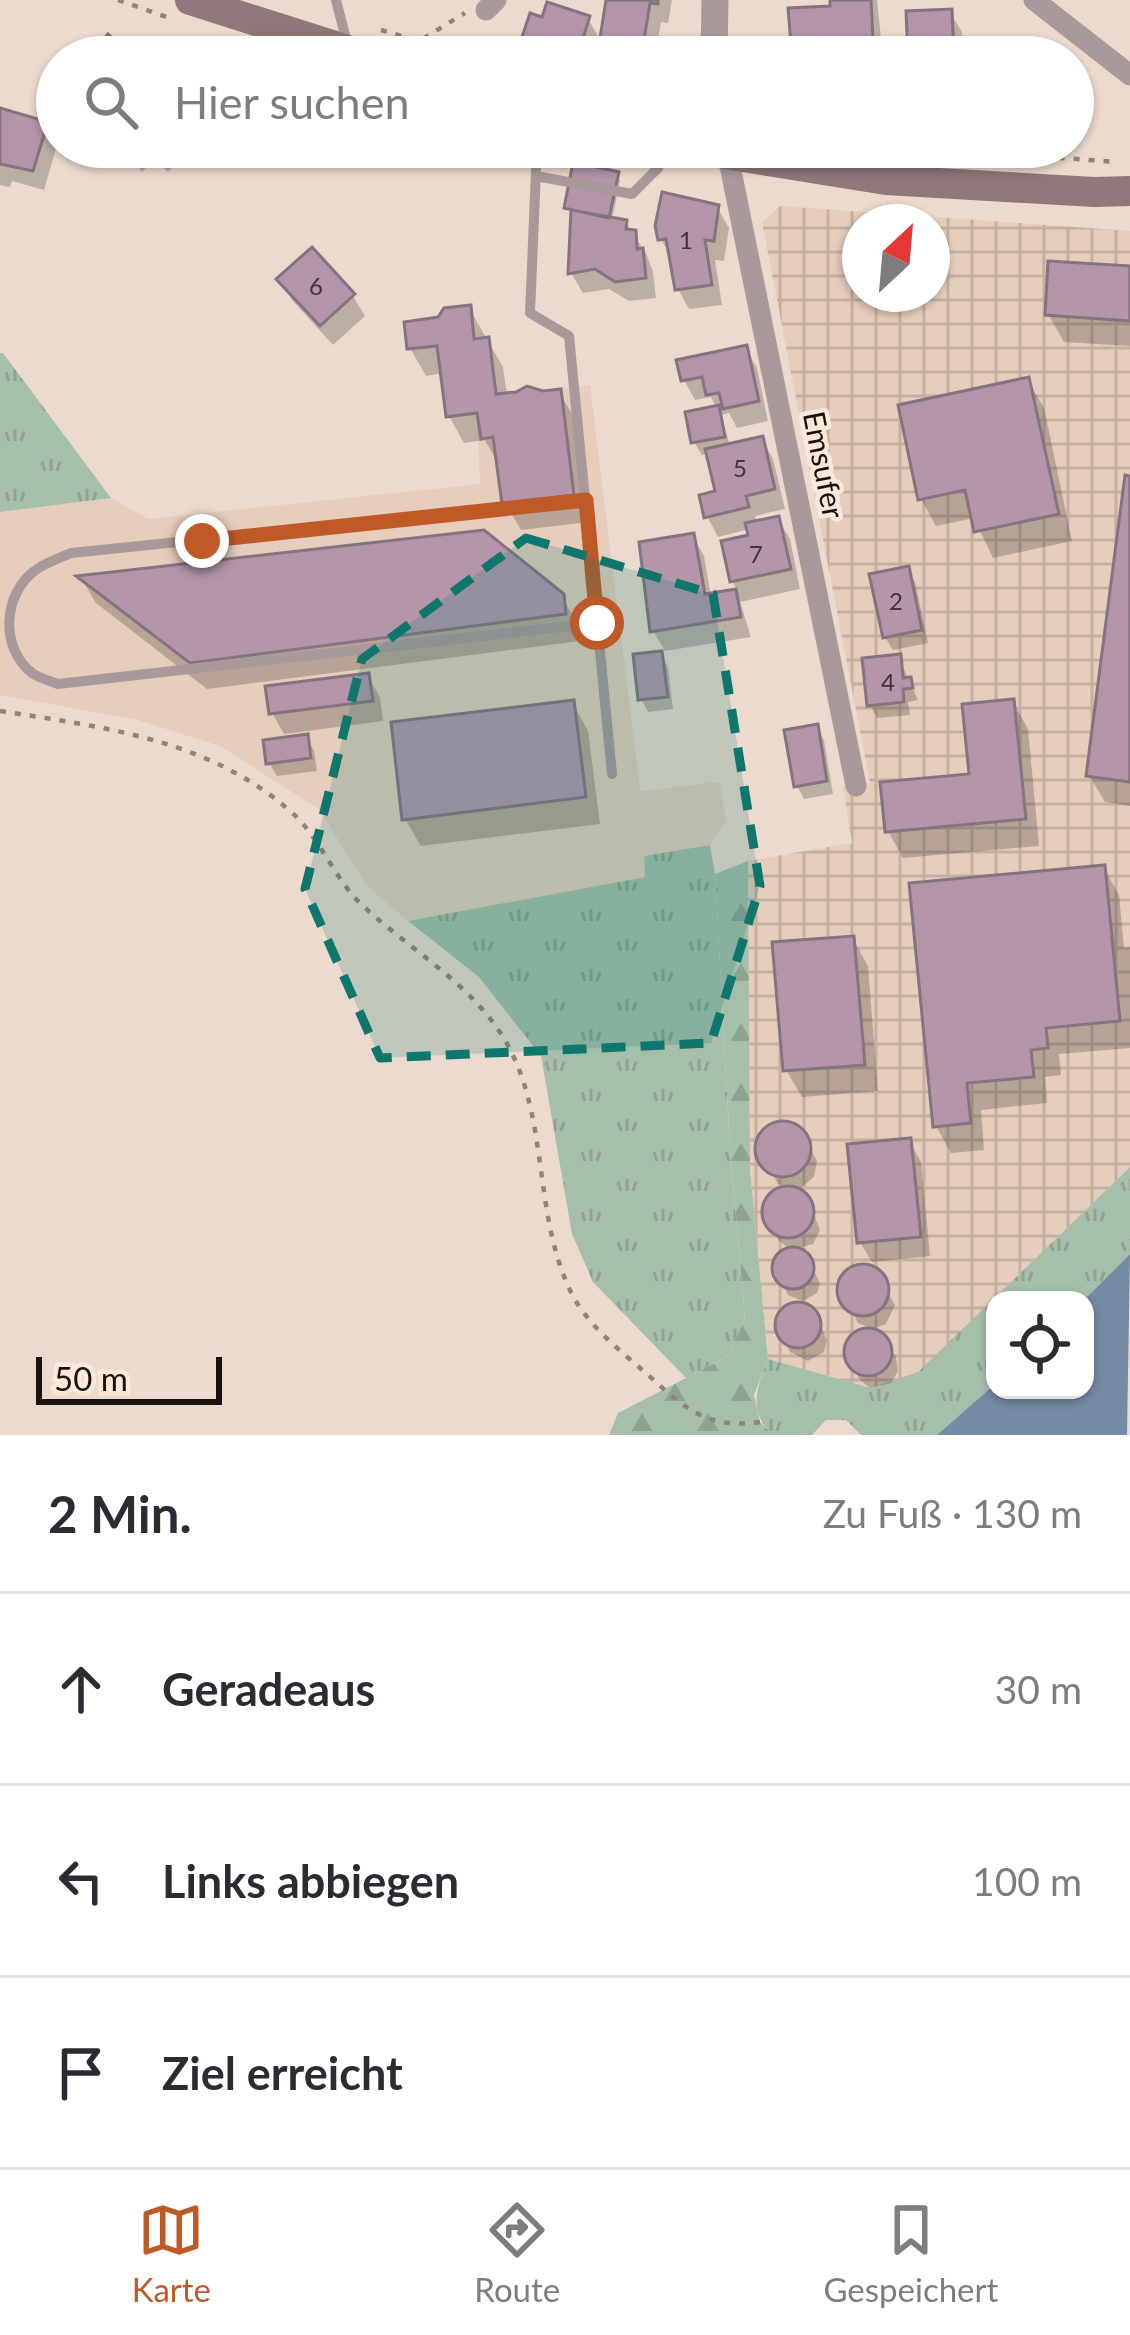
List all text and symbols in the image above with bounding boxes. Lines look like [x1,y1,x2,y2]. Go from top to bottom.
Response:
search box [36,36,1094,168]
icon: search [78,69,144,135]
text: Hier suchen [174,75,410,129]
north arrow [842,204,950,312]
house number: 1 [679,225,693,254]
house number: 6 [309,271,323,300]
street label: Emsufer [797,408,853,521]
house number: 5 [733,453,747,482]
route end [175,514,229,568]
house number: 7 [749,539,763,568]
house number: 2 [889,586,903,615]
route start [570,596,624,650]
house number: 4 [881,667,895,696]
map controls [986,1291,1094,1399]
button: locate [986,1291,1094,1399]
scale bar [36,1351,222,1404]
text: 50 m [54,1358,128,1398]
text: 2 Min. [48,1483,192,1544]
text: Zu Fuß · 130 m [823,1490,1082,1536]
icon: ahead [48,1656,114,1722]
text: Geradeaus [162,1662,375,1716]
text: 30 m [995,1666,1082,1712]
icon: left [48,1848,114,1914]
text: Links abbiegen [162,1854,459,1908]
text: 100 m [972,1858,1082,1904]
icon: arrive [48,2040,114,2106]
text: Ziel erreicht [162,2046,403,2100]
tab: Karte [132,2197,211,2309]
tab: Route [474,2197,560,2309]
tab: Gespeichert [823,2197,998,2309]

